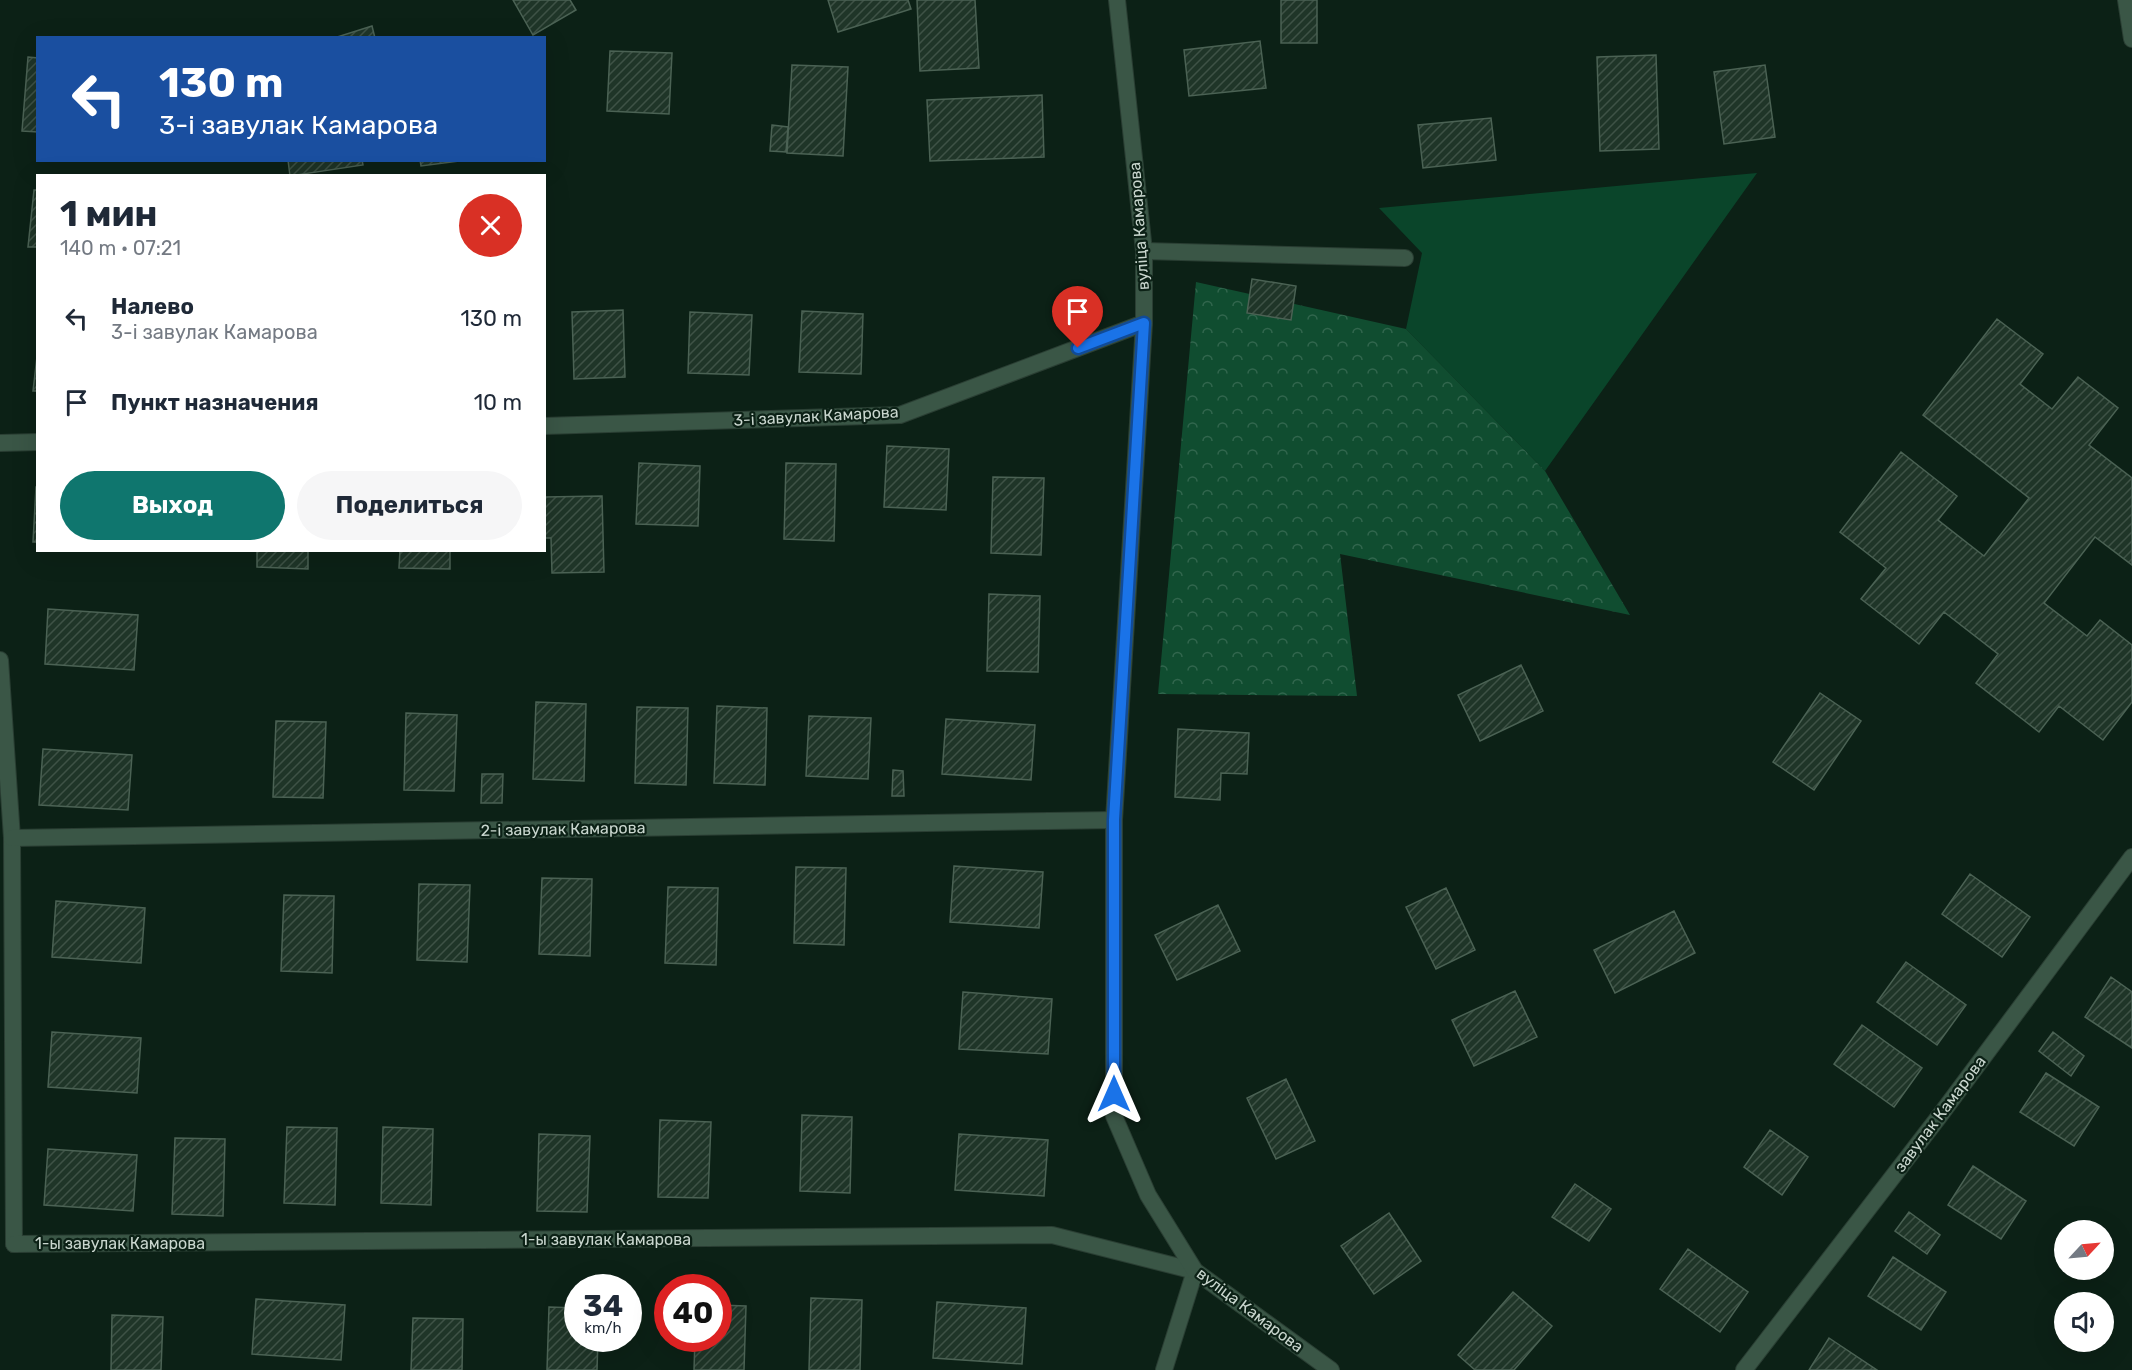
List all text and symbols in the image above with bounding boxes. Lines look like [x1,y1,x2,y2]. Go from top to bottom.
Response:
text: 130 m [159,58,284,108]
icon: left [60,60,138,138]
text: 3-і завулак Камарова [159,109,438,141]
street label: вуліца Камарова [1125,161,1153,291]
text: 1 мин [60,192,158,235]
button: close [459,194,522,257]
text: 140 m · 07:21 [60,236,181,260]
pin [1052,286,1103,348]
text: Налево [111,293,194,320]
icon: arrive [1061,295,1094,328]
icon: left [60,302,93,335]
text: 130 m [460,305,522,332]
text: 3-і завулак Камарова [111,320,318,344]
icon: arrive [60,386,93,419]
text: Пункт назначения [111,389,319,416]
text: 10 m [474,389,522,416]
street label: 3-і завулак Камарова [733,402,899,430]
button: Выход [60,471,285,540]
button: Поделиться [297,471,522,540]
street label: 2-і завулак Камарова [480,818,646,840]
street label: завулак Камарова [1890,1052,1990,1176]
position arrow [1082,1062,1146,1126]
north arrow [2054,1220,2114,1280]
map controls [2054,1220,2114,1352]
street label: 1-ы завулак Камарова [521,1230,691,1249]
street label: 1-ы завулак Камарова [35,1234,205,1253]
street label: вуліца Камарова [1193,1264,1307,1356]
speed limit sign: 40 [654,1274,732,1352]
text: 34 [583,1288,623,1324]
button: sound [2054,1292,2114,1352]
text: km/h [584,1319,622,1337]

